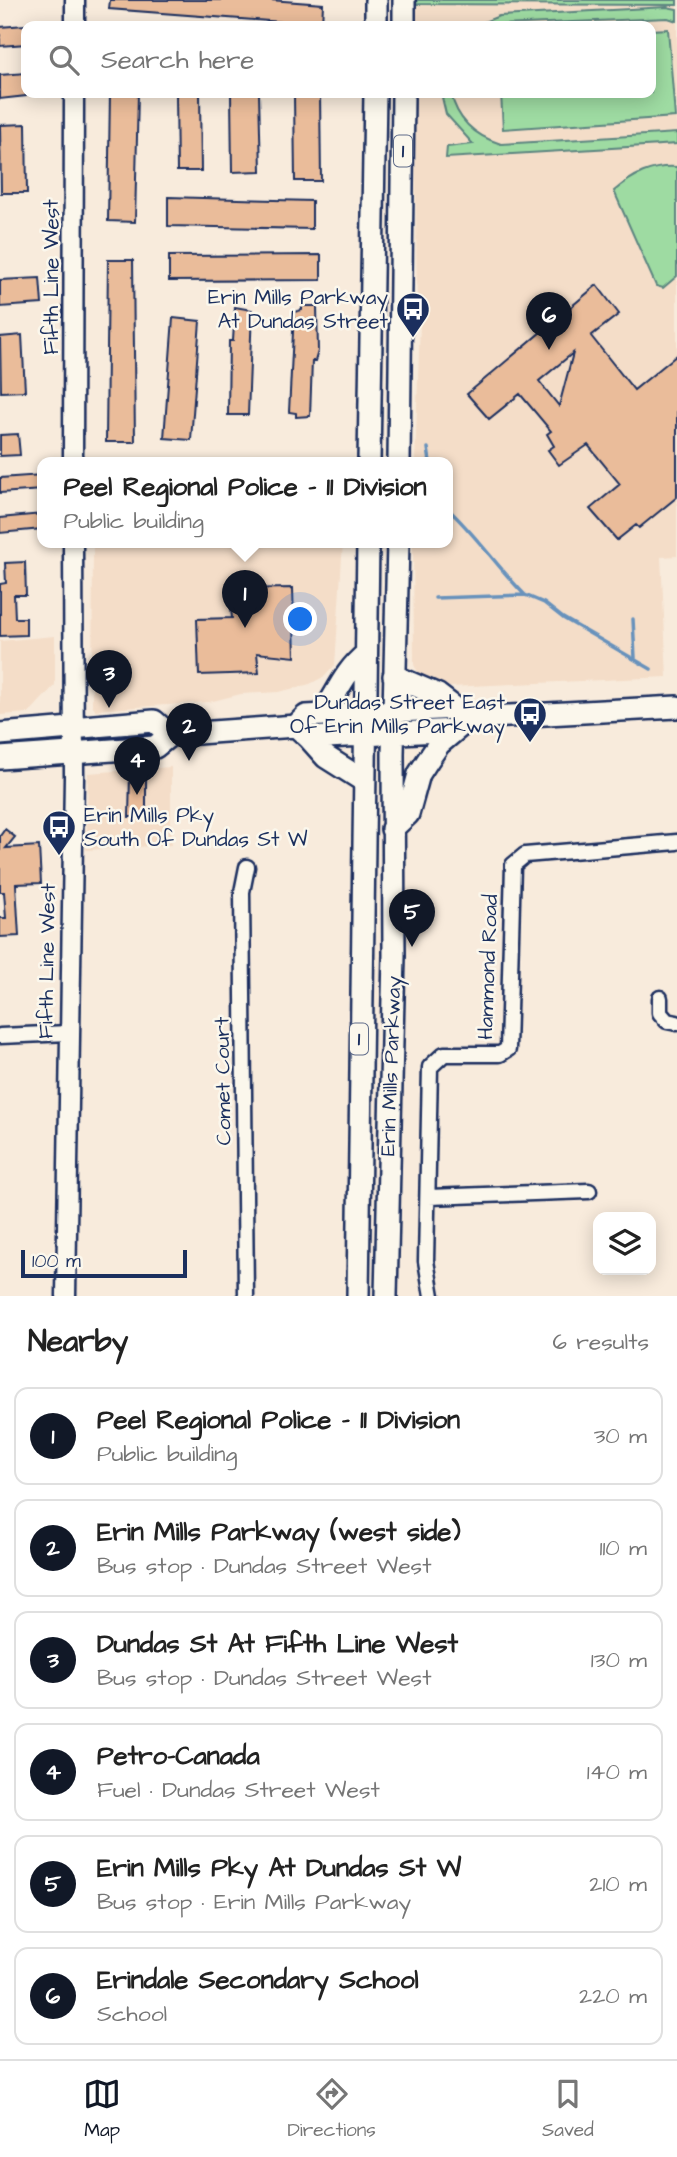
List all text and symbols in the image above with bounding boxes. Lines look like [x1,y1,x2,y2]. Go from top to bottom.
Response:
search box [21,21,656,98]
icon: search [45,41,83,79]
text: Search here [101,42,254,78]
road number: 1 [394,136,412,167]
street label: Fifth Line West [37,199,66,355]
place label: Erin Mills Parkway At Dundas Street [208,283,388,336]
bus stop icon: Erin Mills Parkway At Dundas Street [394,290,432,339]
pin: 6 [526,292,572,350]
popup [37,457,453,548]
text: Peel Regional Police - 11 Division [63,469,427,505]
text: Public building [63,505,204,537]
pin: 1 [222,570,268,628]
your location [283,602,317,636]
pin: 3 [86,650,132,708]
place label: Dundas Street East Of Erin Mills Parkway [290,688,505,743]
bus stop icon: Dundas Street East Of Erin Mills Parkway [511,695,549,744]
pin: 2 [166,703,212,761]
pin: 4 [114,737,160,795]
place label: Erin Mills Pky South Of Dundas St W [84,801,308,854]
bus stop icon: Erin Mills Pky South Of Dundas St W [40,808,78,857]
street label: Fifth Line West [31,882,63,1039]
pin: 5 [389,889,435,947]
street label: Hammond Road [471,893,505,1040]
street label: Erin Mills Parkway [373,975,411,1157]
street label: Comet Court [207,1016,239,1146]
road number: 1 [350,1023,368,1054]
map controls [593,1212,656,1275]
button: layers [593,1212,656,1275]
scale bar [21,1247,187,1279]
text: 100 m [32,1248,81,1275]
text: Nearby [28,1321,128,1363]
text: 6 results [553,1326,649,1358]
text: Peel Regional Police - 11 Division [97,1402,460,1438]
text: 1 [52,1420,54,1452]
text: 30 m [594,1420,647,1452]
text: Public building [97,1438,237,1470]
text: Erin Mills Parkway (west side) [97,1514,461,1550]
text: 2 [46,1532,60,1564]
text: 110 m [599,1532,647,1564]
text: Bus stop · Dundas Street West [97,1550,431,1582]
text: Dundas St At Fifth Line West [97,1626,458,1662]
text: 3 [47,1644,59,1676]
text: 130 m [591,1644,647,1676]
text: Bus stop · Dundas Street West [97,1662,431,1694]
text: Petro-Canada [97,1738,260,1774]
text: 4 [45,1756,61,1788]
text: 140 m [587,1756,647,1788]
text: Fuel · Dundas Street West [97,1774,380,1806]
text: Erin Mills Pky At Dundas St W [97,1850,461,1886]
text: 5 [45,1868,61,1900]
text: 210 m [589,1868,647,1900]
text: Bus stop · Erin Mills Parkway [97,1886,411,1918]
text: Erindale Secondary School [97,1962,419,1998]
text: 6 [46,1980,60,2012]
text: 220 m [579,1980,647,2012]
text: School [97,1998,167,2030]
tab: Map [83,2075,121,2144]
tab: Directions [287,2075,376,2144]
tab: Saved [542,2075,594,2144]

